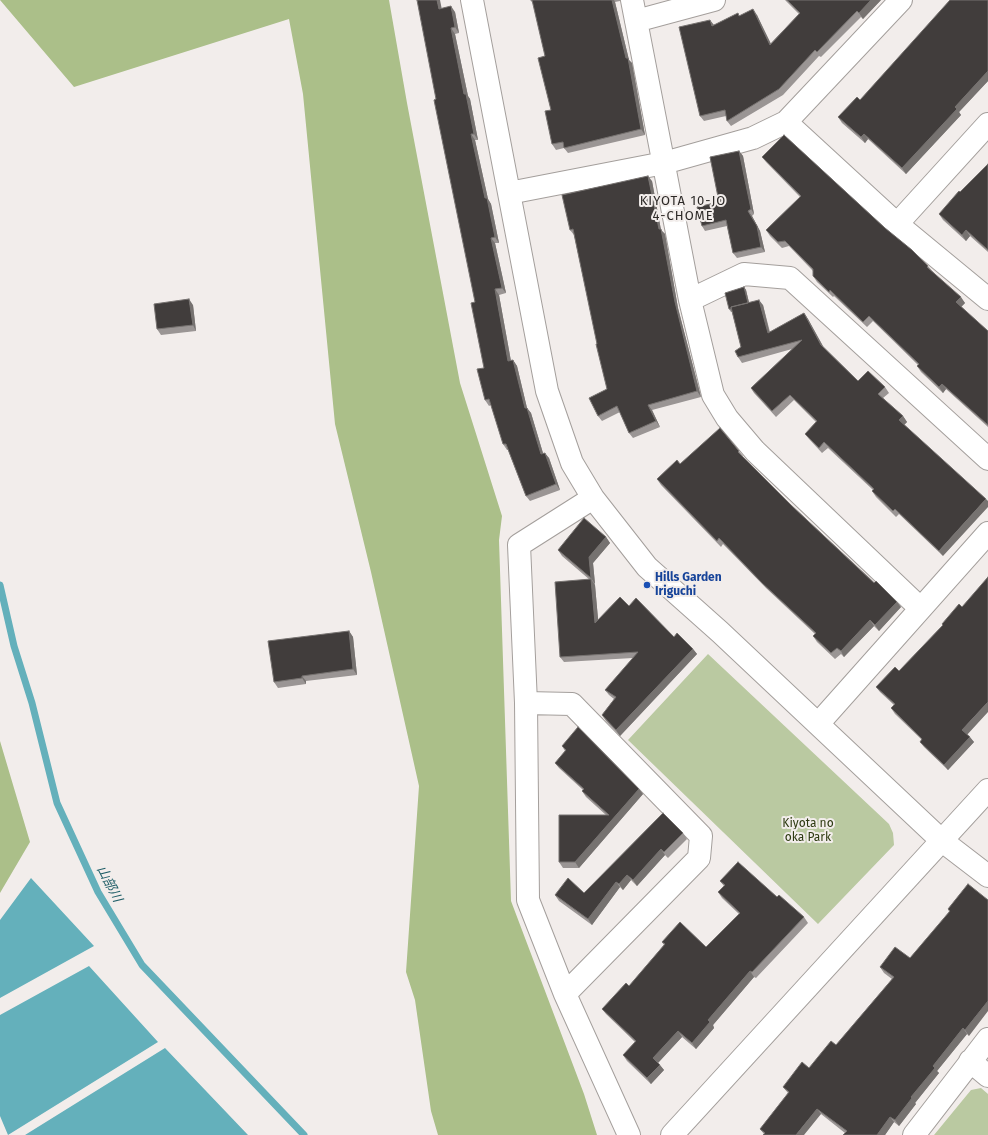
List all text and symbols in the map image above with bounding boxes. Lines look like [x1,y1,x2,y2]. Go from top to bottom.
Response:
district label: KIYOTA 10-JO 4-CHOME [640,193,726,224]
place label: Hills Garden Iriguchi [655,571,722,599]
marker: Hills Garden Iriguchi [642,580,652,590]
park label: Kiyota no oka Park [782,817,834,845]
water label: 山部川 [93,863,125,905]

